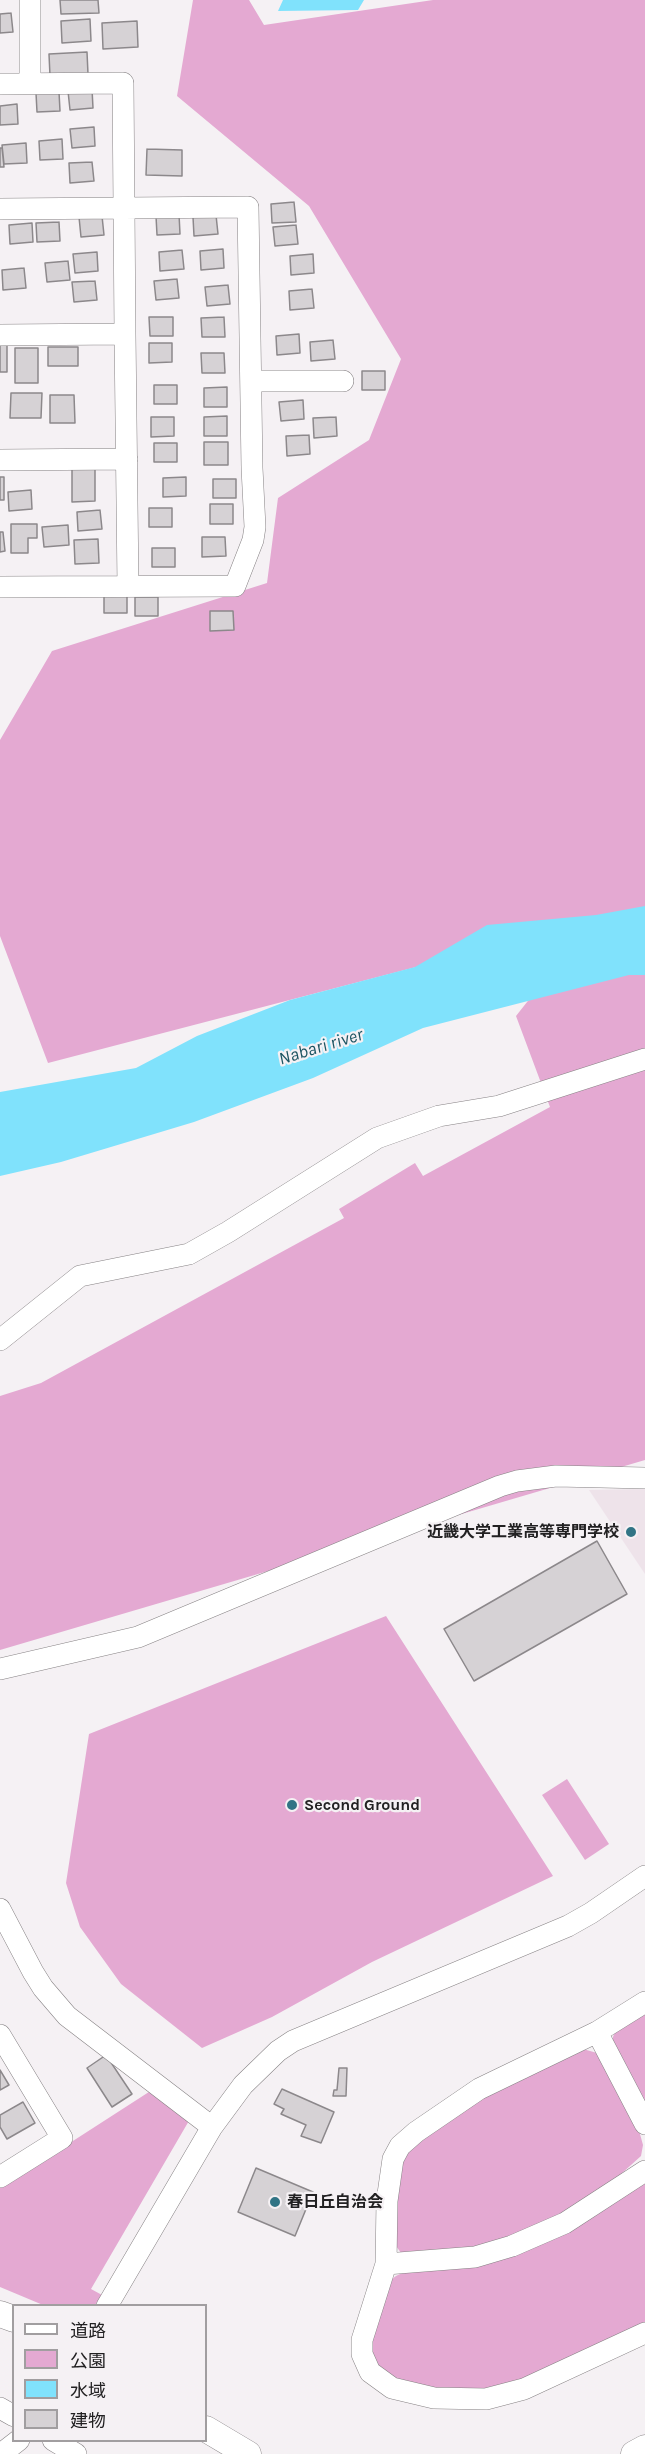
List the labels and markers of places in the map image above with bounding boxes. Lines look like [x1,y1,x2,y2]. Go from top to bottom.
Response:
place label: 近畿大学工業高等専門学校 [427,1522,619,1542]
marker: 近畿大学工業高等専門学校 [624,1525,638,1539]
place label: Second Ground [304,1795,420,1815]
marker: Second Ground [285,1798,299,1812]
place label: 春日丘自治会 [287,2192,383,2212]
marker: 春日丘自治会 [268,2195,282,2209]

